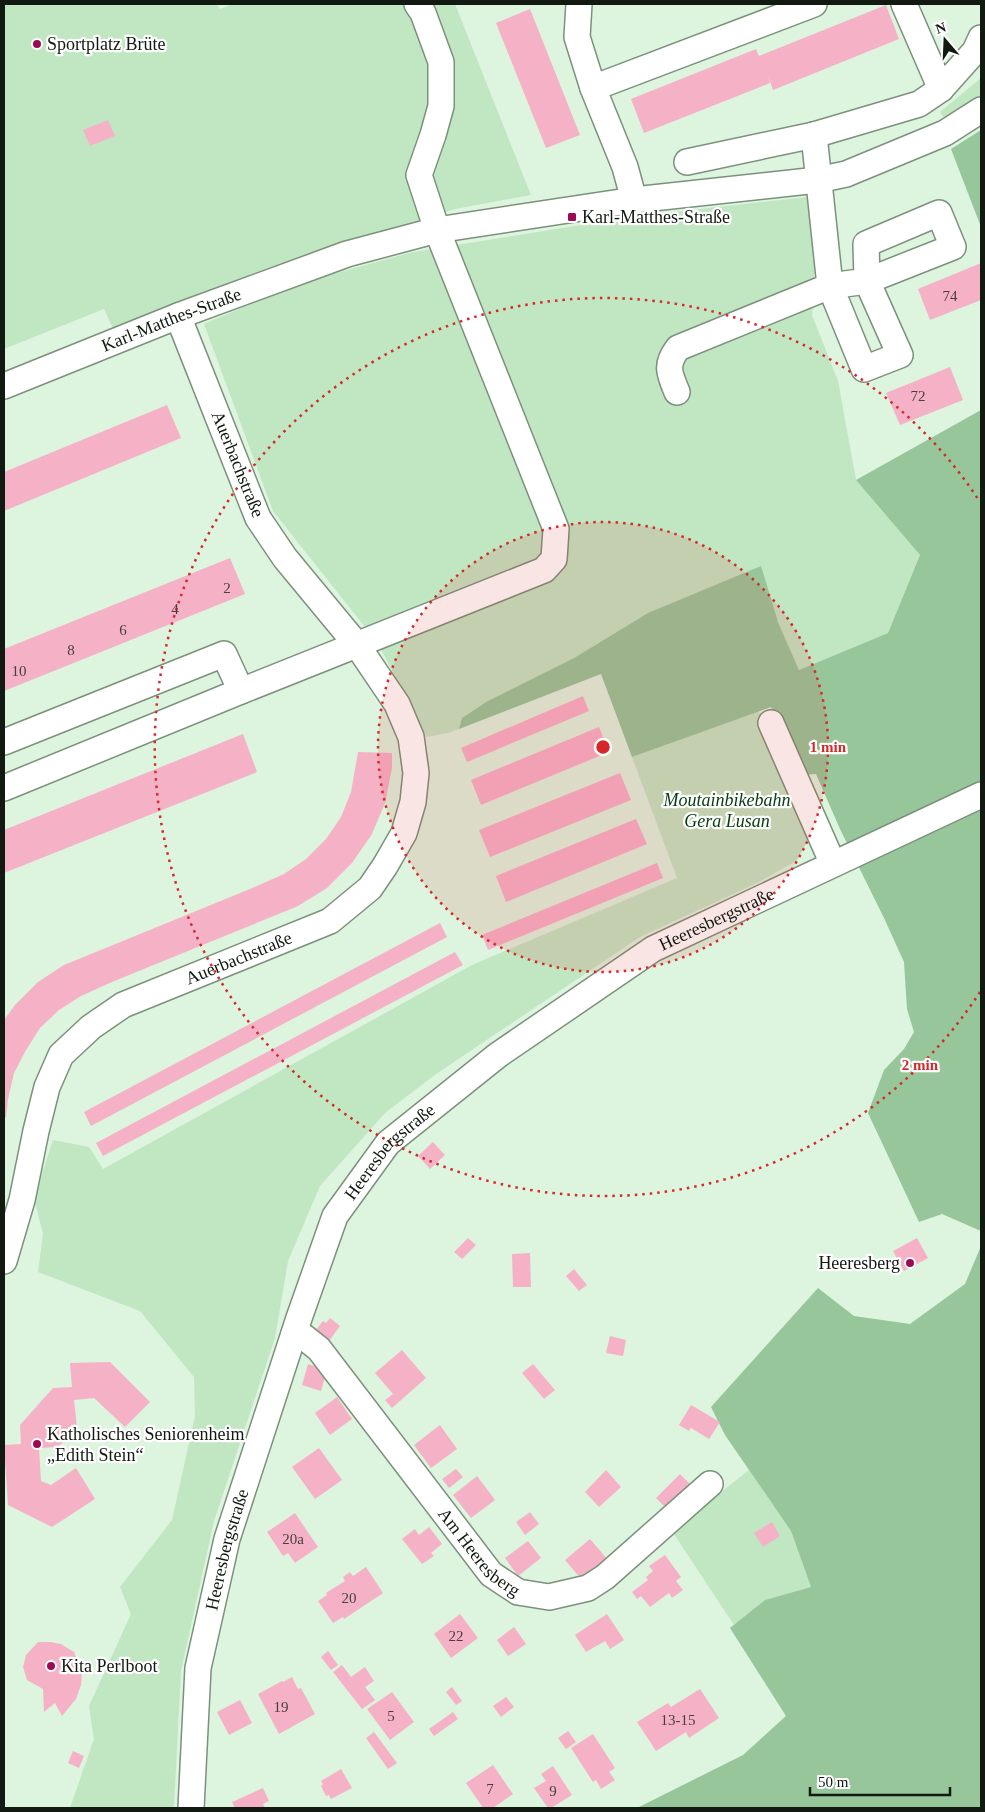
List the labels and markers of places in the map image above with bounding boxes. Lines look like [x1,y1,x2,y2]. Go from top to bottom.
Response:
place label: Sportplatz Brüte [47,34,165,54]
marker: Sportplatz Brüte [31,38,43,50]
place label: Karl-Matthes-Straße [582,207,730,227]
marker: Karl-Matthes-Straße [566,211,578,223]
centre of rings [594,738,612,756]
place label: Heeresberg [818,1253,900,1273]
marker: Heeresberg [904,1257,916,1269]
place label: Katholisches Seniorenheim „Edith Stein“ [47,1424,244,1465]
marker: Katholisches Seniorenheim „Edith Stein“ [31,1438,43,1450]
place label: Kita Perlboot [61,1656,158,1676]
marker: Kita Perlboot [45,1660,57,1672]

